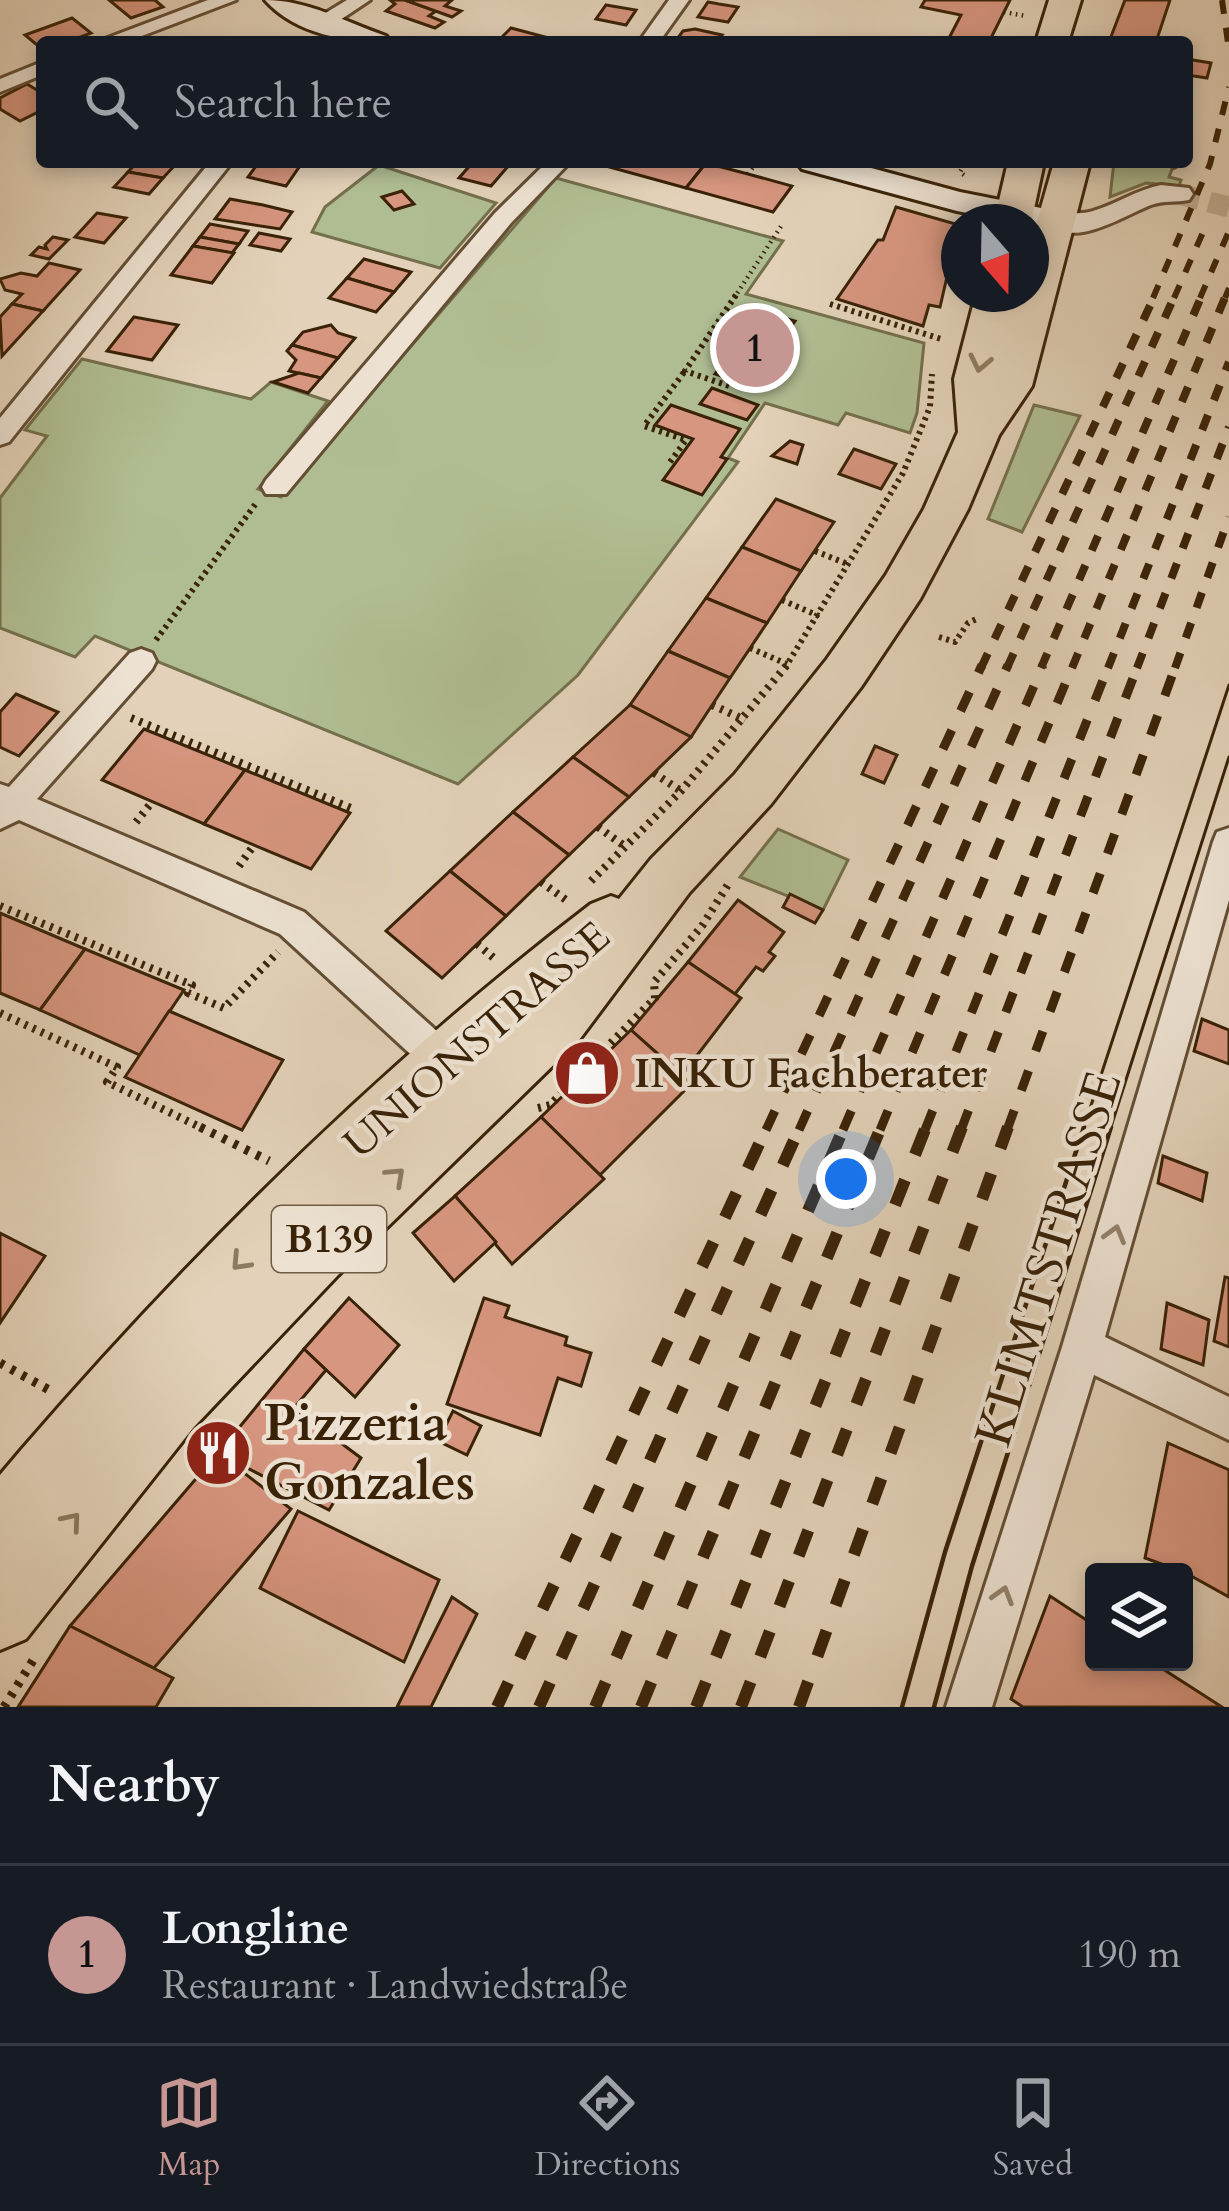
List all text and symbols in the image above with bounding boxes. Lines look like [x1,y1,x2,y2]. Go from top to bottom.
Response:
search box [36,36,1193,168]
icon: search [78,69,144,135]
text: Search here [174,72,392,133]
north arrow [941,204,1049,312]
pin: 1 [716,303,794,393]
one-way arrow [968,352,993,372]
street label: UNIONSTRASSE [332,908,622,1172]
shop icon: INKU Fachberater [552,1038,622,1108]
place label: INKU Fachberater [634,1045,987,1102]
street label: KLIMTSTRASSE [959,1063,1139,1455]
your location [816,1149,876,1209]
one-way arrow [382,1168,404,1190]
road number: B139 [272,1206,386,1272]
one-way arrow [1100,1224,1125,1245]
one-way arrow [233,1248,254,1269]
place label: Pizzeria Gonzales [264,1389,475,1518]
restaurant icon: Pizzeria Gonzales [183,1418,253,1488]
one-way arrow [57,1513,79,1535]
map controls [1085,1563,1193,1671]
button: layers [1085,1563,1193,1671]
one-way arrow [989,1585,1014,1606]
text: Nearby [48,1750,220,1820]
text: Longline [162,1898,349,1959]
text: 1 [77,1928,97,1981]
text: 190 m [1078,1928,1181,1981]
text: Restaurant · Landwiedstraße [162,1959,628,2012]
tab: Map [156,2070,222,2187]
tab: Directions [535,2070,680,2187]
tab: Saved [993,2070,1073,2187]

